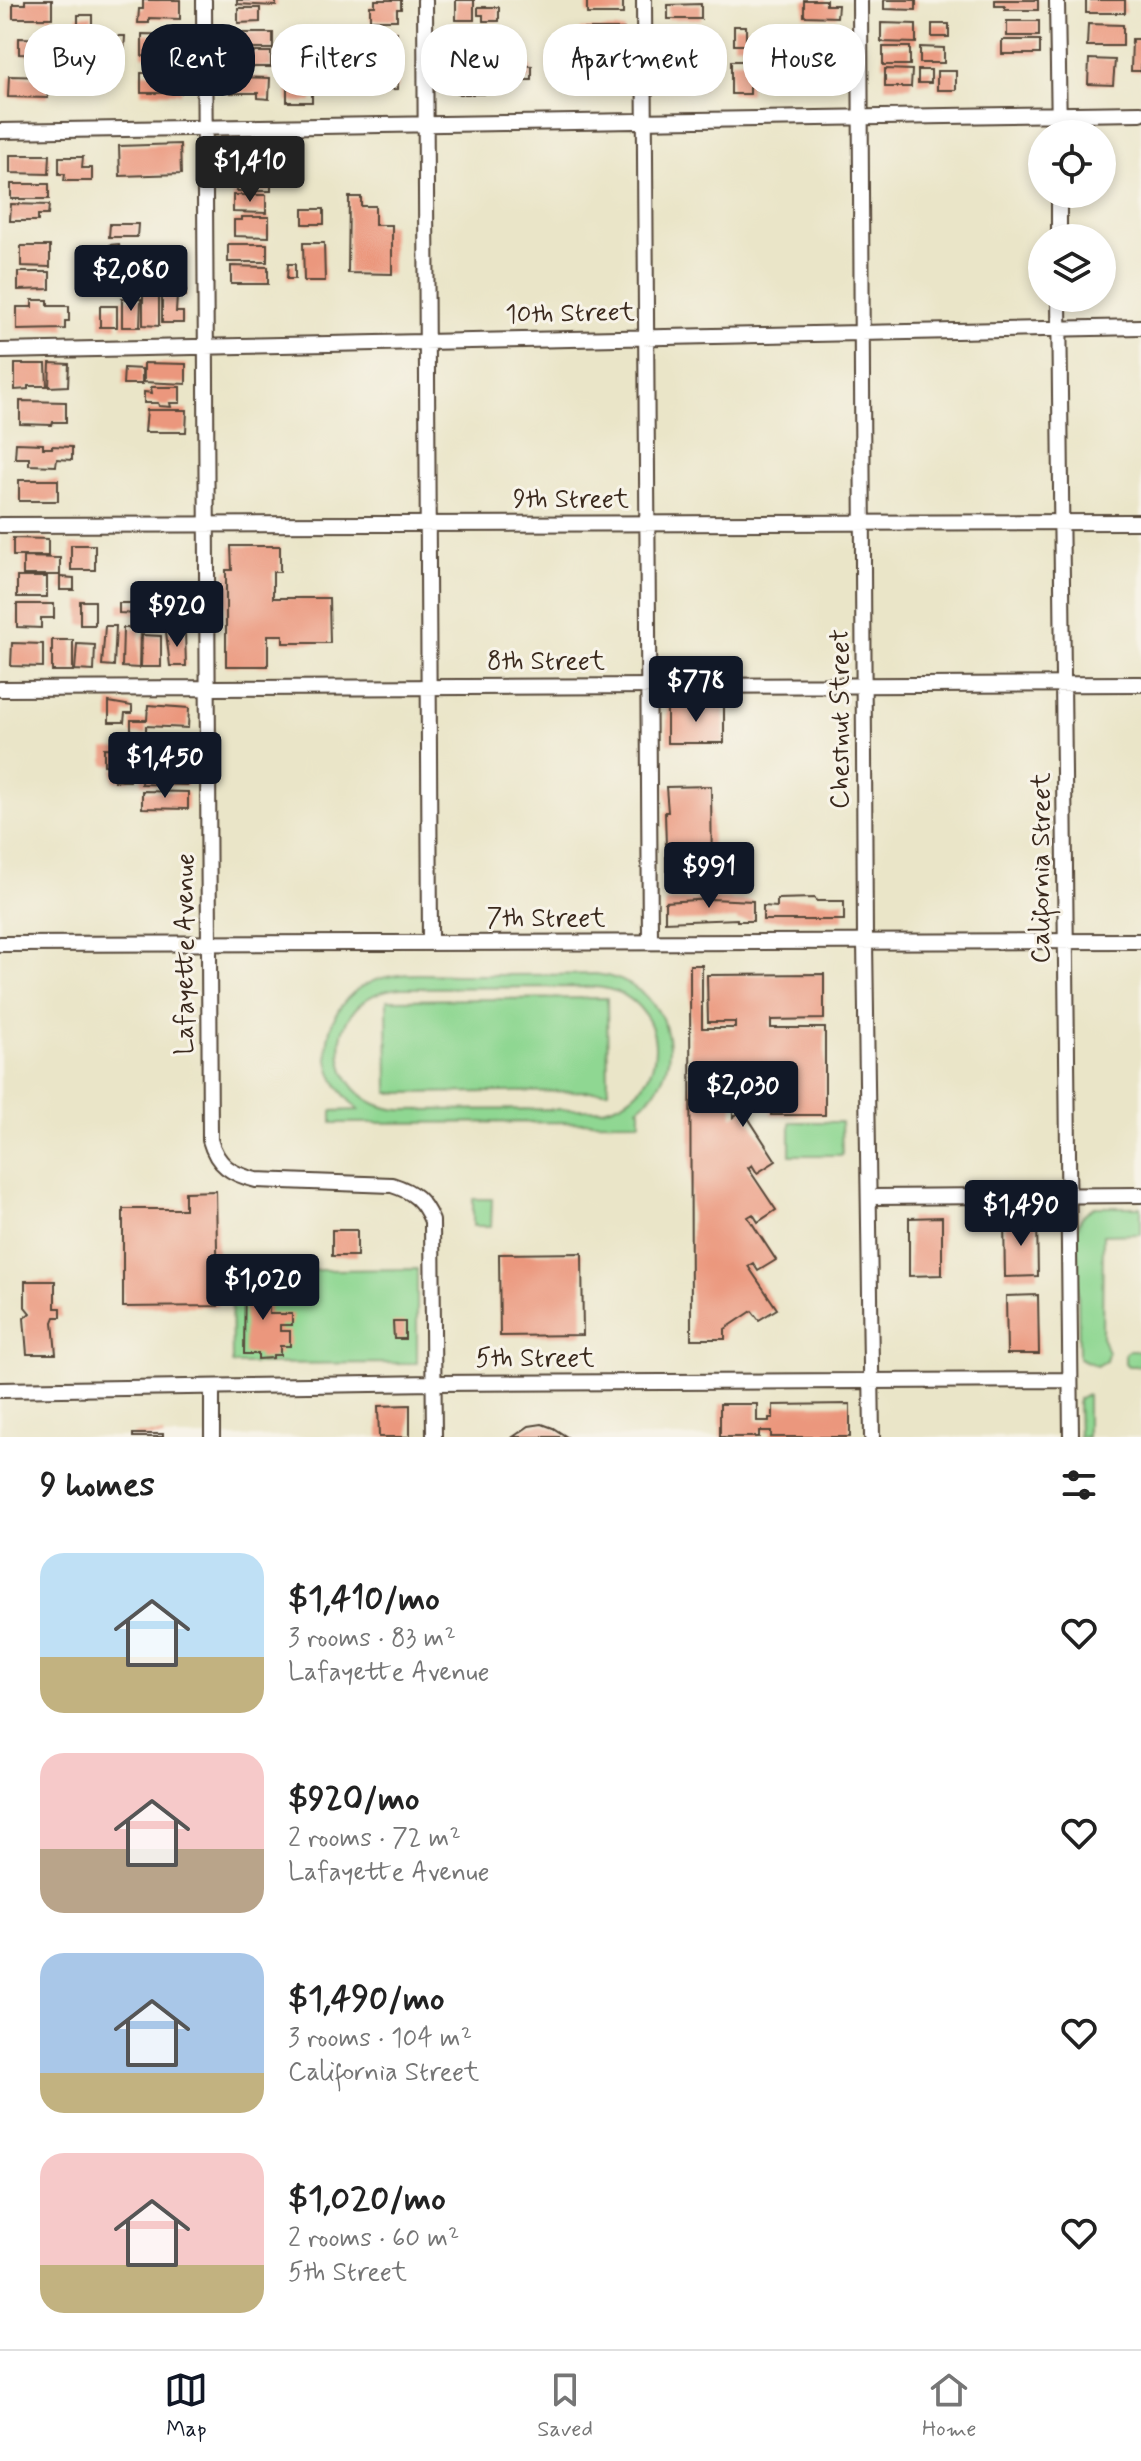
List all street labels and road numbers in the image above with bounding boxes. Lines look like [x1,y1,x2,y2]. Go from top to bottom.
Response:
street label: 10th Street [505,296,635,332]
street label: 9th Street [513,483,629,517]
street label: Chestnut Street [824,629,858,809]
street label: 8th Street [487,645,605,679]
street label: California Street [1025,772,1061,964]
street label: Lafayette Avenue [169,853,203,1055]
street label: 7th Street [486,902,606,936]
street label: 5th Street [476,1342,594,1376]

